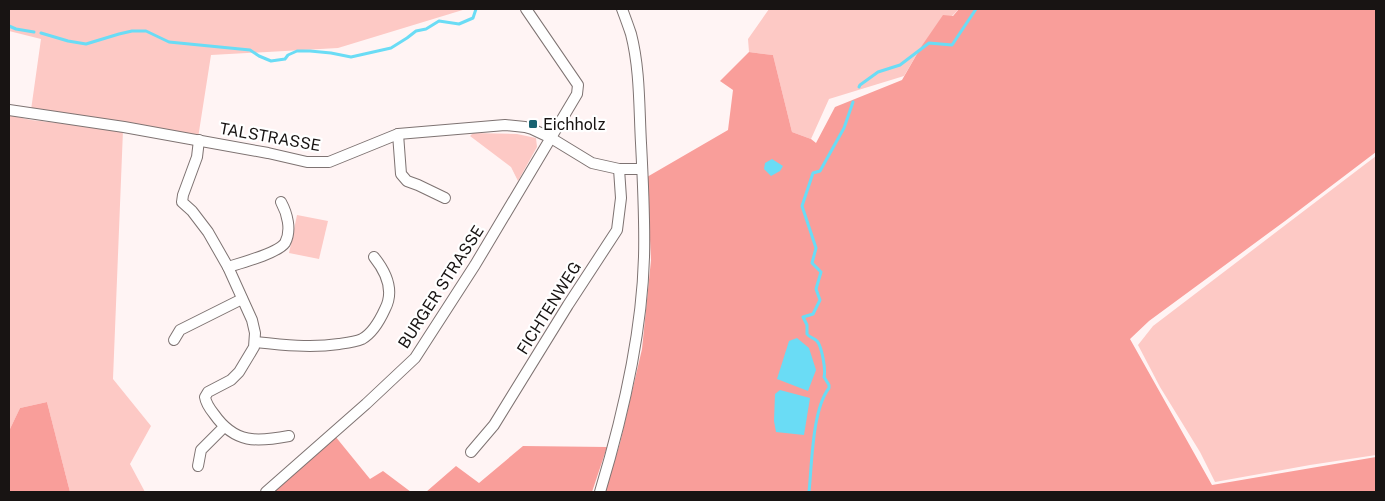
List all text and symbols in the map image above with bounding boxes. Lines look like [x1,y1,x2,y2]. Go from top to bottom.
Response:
place label: Eichholz [543,115,606,134]
marker: Eichholz [527,118,539,130]
street label: TALSTRASSE [218,119,322,155]
street label: BURGER STRASSE [394,222,488,352]
street label: FICHTENWEG [513,258,585,358]

